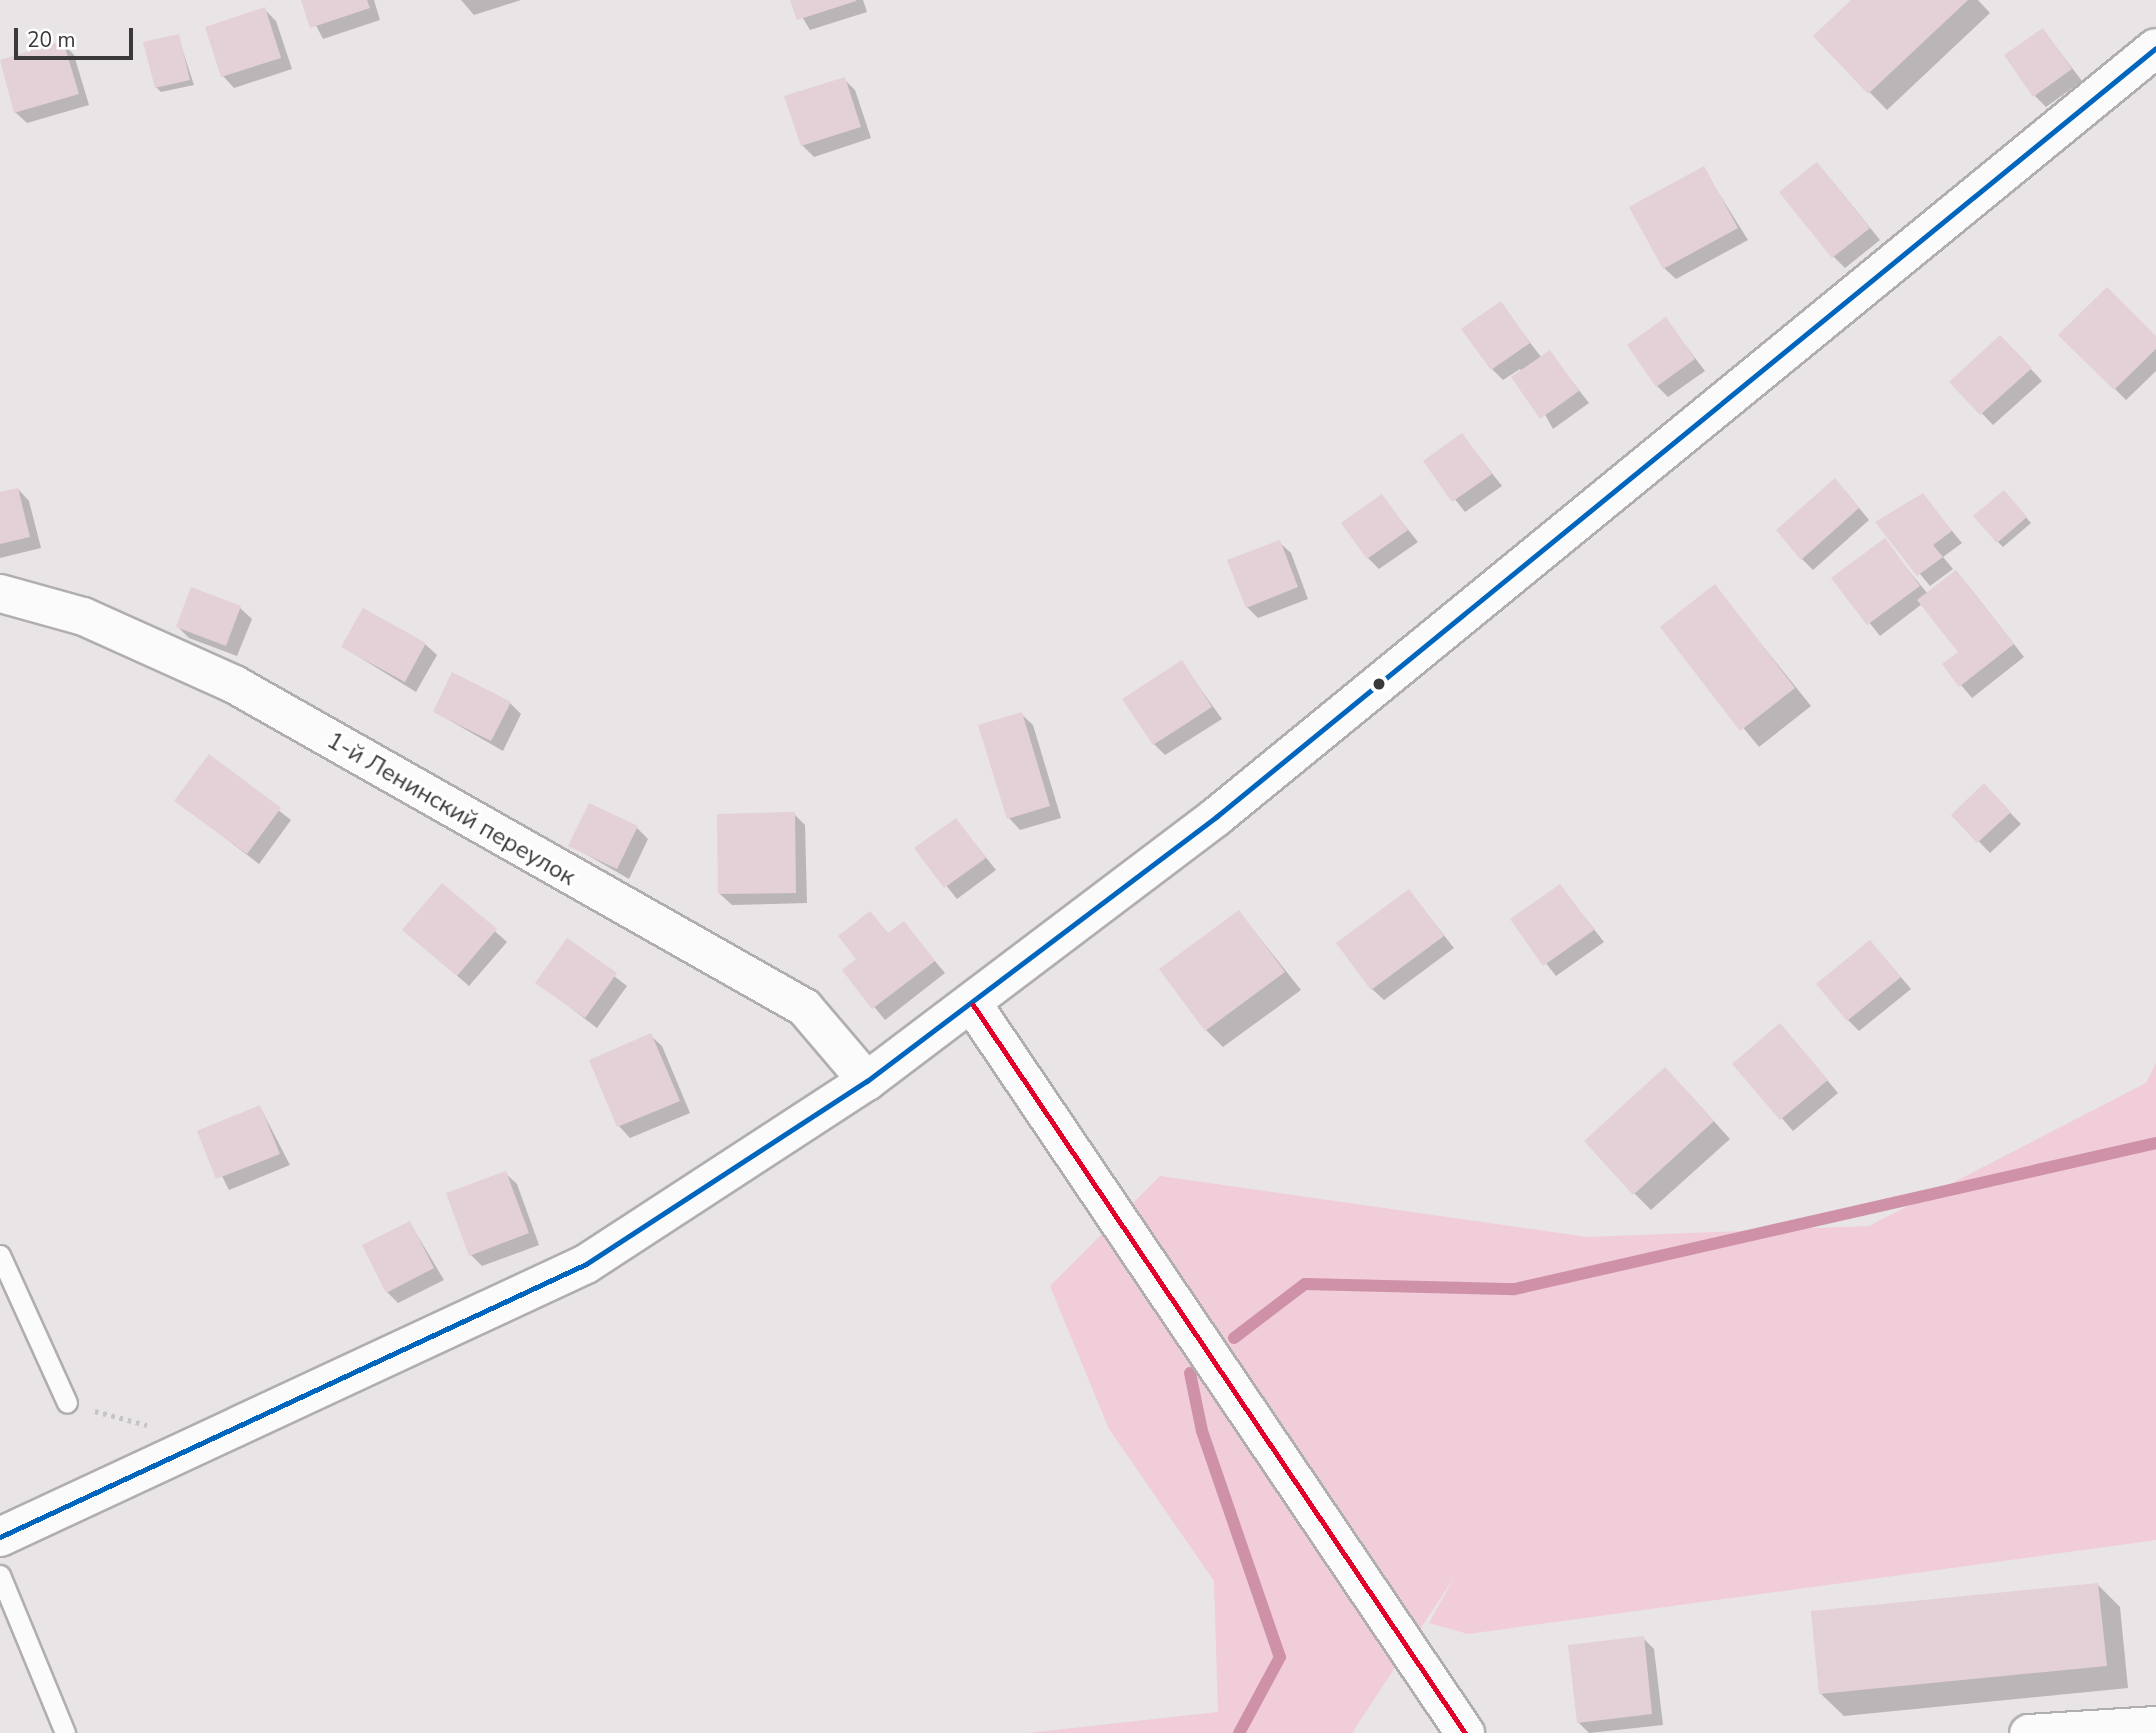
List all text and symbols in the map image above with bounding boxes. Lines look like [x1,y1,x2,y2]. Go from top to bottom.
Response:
scale bar [18,14,136,58]
text: 20 m [27,26,76,54]
unlabelled marker [1372,677,1386,691]
street label: 1-й Ленинский переулок [322,726,580,892]

